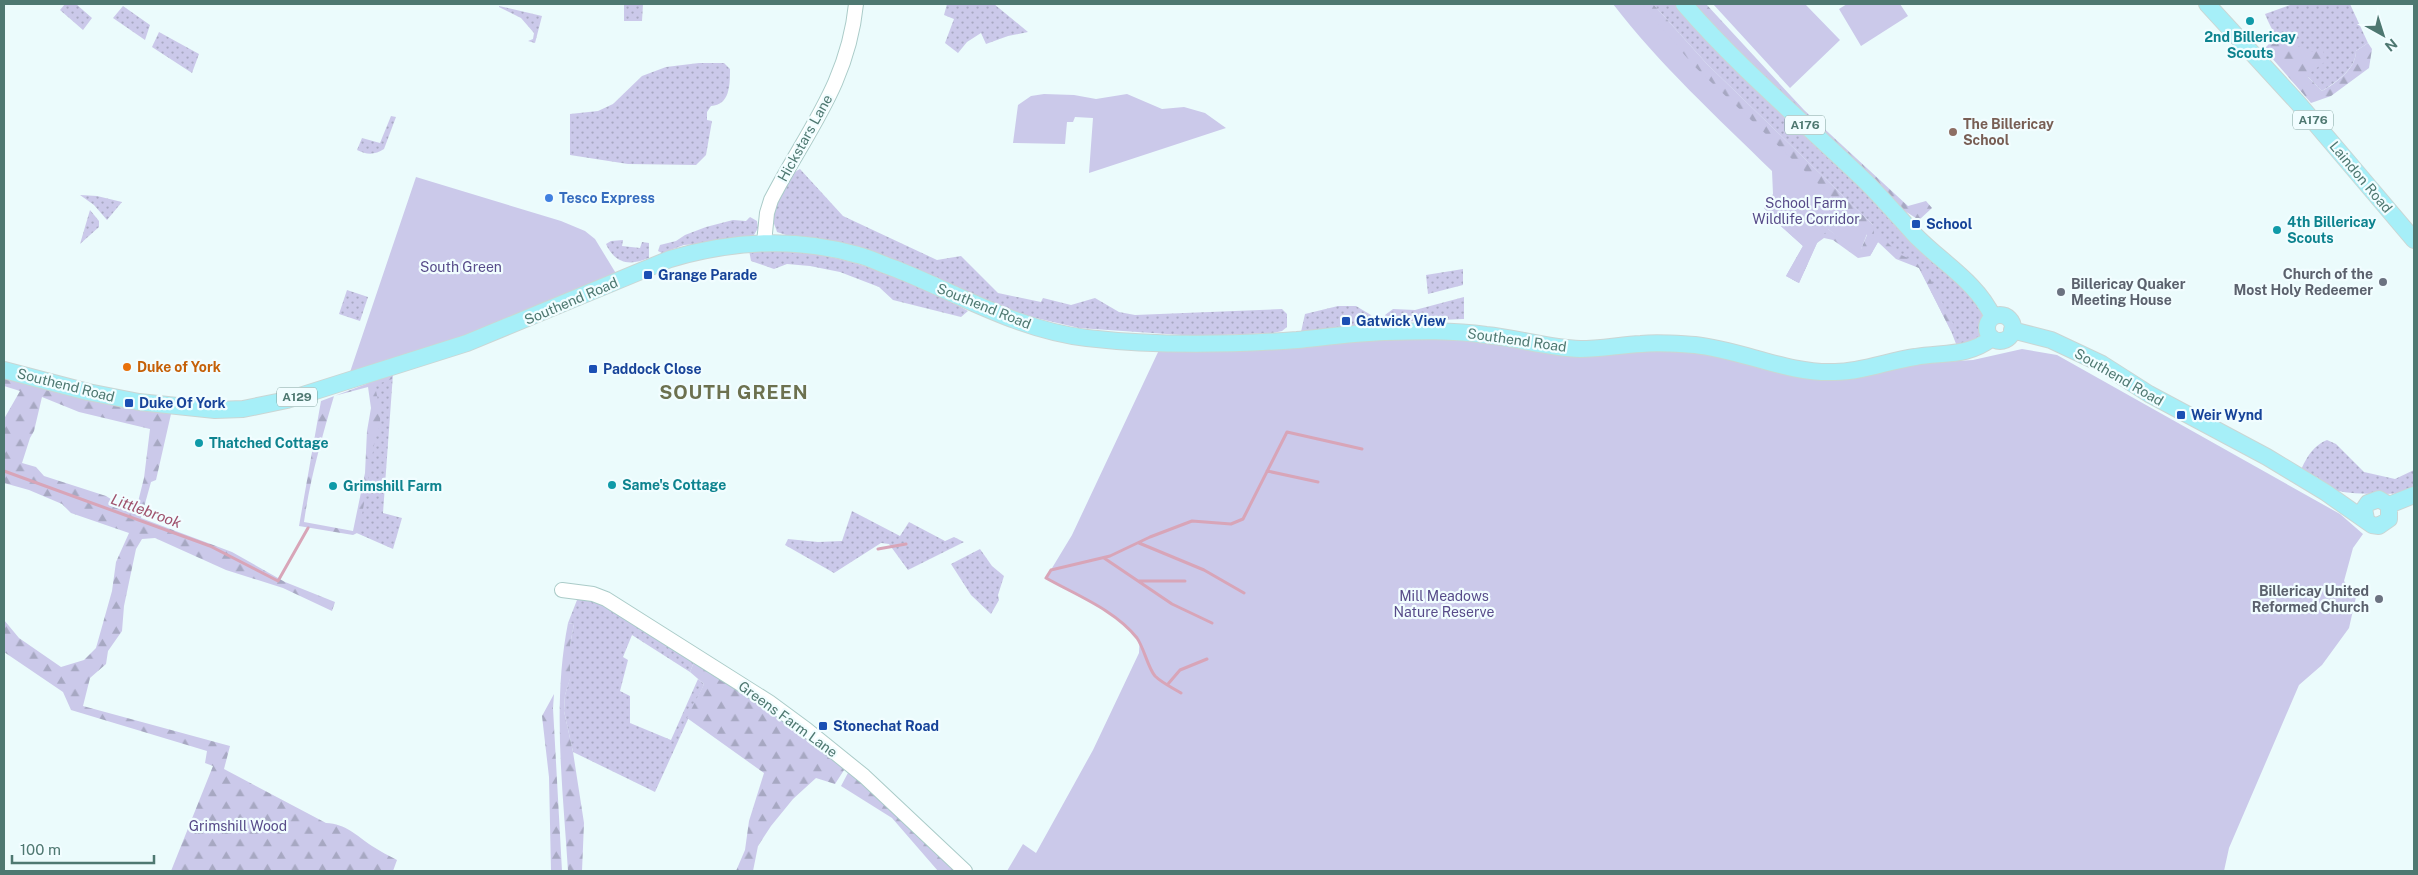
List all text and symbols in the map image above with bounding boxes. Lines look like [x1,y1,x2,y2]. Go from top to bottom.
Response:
north arrow [2358,10,2408,60]
marker: 2nd Billericay Scouts [2244,15,2256,27]
place label: 2nd Billericay Scouts [2204,29,2296,61]
text: N [2382,35,2400,55]
street label: Hickstars Lane [775,92,836,184]
road number: A176 [2293,110,2333,130]
road number: A176 [1785,116,1825,134]
place label: The Billericay School [1963,116,2054,148]
marker: The Billericay School [1947,126,1959,138]
street label: Laindon Road [2327,138,2395,216]
place label: Tesco Express [559,190,655,206]
marker: Tesco Express [543,192,555,204]
park label: School Farm Wildlife Corridor [1752,195,1860,227]
place label: 4th Billericay Scouts [2287,214,2376,246]
place label: School [1926,216,1973,232]
marker: School [1910,218,1922,230]
marker: 4th Billericay Scouts [2271,224,2283,236]
park label: South Green [420,259,502,275]
place label: Church of the Most Holy Redeemer [2234,266,2373,298]
place label: Grange Parade [658,267,757,283]
marker: Grange Parade [642,269,654,281]
street label: Southend Road [522,274,620,328]
place label: Billericay Quaker Meeting House [2071,276,2186,308]
marker: Church of the Most Holy Redeemer [2377,276,2389,288]
street label: Southend Road [935,280,1033,332]
marker: Billericay Quaker Meeting House [2055,286,2067,298]
place label: Gatwick View [1356,313,1446,329]
marker: Gatwick View [1340,315,1352,327]
street label: Southend Road [1466,325,1568,355]
street label: Southend Road [2072,345,2166,409]
place label: Duke of York [137,359,221,375]
marker: Duke of York [121,361,133,373]
place label: Paddock Close [603,361,702,377]
marker: Paddock Close [587,363,599,375]
street label: Southend Road [16,365,116,405]
district label: SOUTH GREEN [659,381,809,403]
road number: A129 [277,388,317,407]
place label: Duke Of York [139,395,226,411]
marker: Duke Of York [123,397,135,409]
place label: Weir Wynd [2191,407,2263,423]
marker: Weir Wynd [2175,409,2187,421]
place label: Thatched Cottage [209,435,329,451]
marker: Thatched Cottage [193,437,205,449]
place label: Same's Cottage [622,477,726,493]
place label: Grimshill Farm [343,478,442,494]
marker: Same's Cottage [606,479,618,491]
marker: Grimshill Farm [327,480,339,492]
water label: Littlebrook [109,490,184,531]
place label: Billericay United Reformed Church [2252,583,2369,615]
park label: Mill Meadows Nature Reserve [1394,588,1494,620]
marker: Billericay United Reformed Church [2373,593,2385,605]
street label: Greens Farm Lane [735,678,841,760]
place label: Stonechat Road [833,718,939,734]
marker: Stonechat Road [817,720,829,732]
park label: Grimshill Wood [189,818,287,834]
scale bar [12,832,155,864]
text: 100 m [20,841,61,858]

